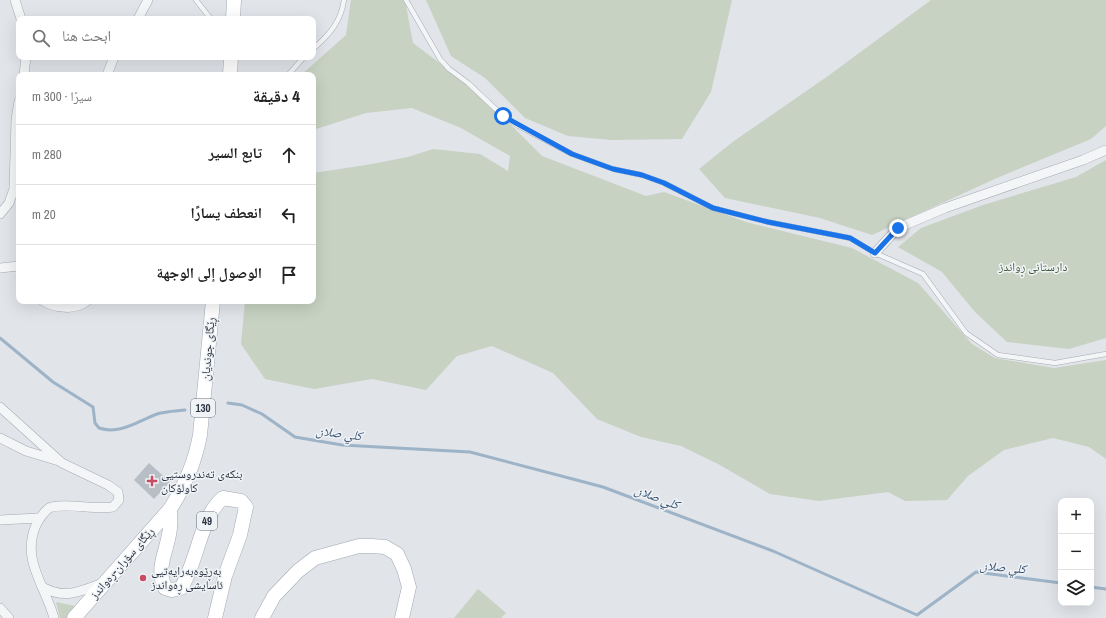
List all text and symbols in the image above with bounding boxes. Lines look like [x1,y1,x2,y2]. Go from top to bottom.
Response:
search box [16,16,316,60]
text: ابحث هنا [62,25,111,46]
icon: search [30,27,52,49]
text: 4 دقيقة [253,84,300,107]
text: سيرًا · 300 m [32,88,92,105]
route start [494,107,512,125]
text: تابع السير [209,142,262,163]
icon: ahead [278,144,300,166]
text: 280 m [32,146,62,163]
text: انعطف يسارًا [191,202,262,223]
icon: left [278,204,300,226]
text: 20 m [32,206,56,223]
route end [889,219,907,237]
park label: دارستانی ڕواندز [998,259,1067,277]
text: الوصول إلى الوجهة [157,262,262,283]
icon: arrive [278,264,300,286]
street label: ڕێگای جوندیان [197,316,220,382]
road number: 130 [191,399,215,417]
water label: كلي صلان [315,422,366,447]
place label: بنکەی تەندروستیی کاولۆکان [161,466,242,496]
marker: بنکەی تەندروستیی کاولۆکان [146,475,158,487]
water label: كلي صلان [632,481,684,516]
map controls [1058,498,1094,606]
button: + [1058,498,1094,534]
road number: 49 [197,512,217,530]
street label: ڕێگای سۆران-ڕەواندز [86,523,159,604]
button: − [1058,534,1094,570]
water label: كلي صلان [979,557,1029,580]
place label: بەڕێوەبەرایەتیی ئاسایشی ڕەواندز [150,563,223,595]
button: layers [1058,570,1094,606]
marker: بەڕێوەبەرایەتیی ئاسایشی ڕەواندز [138,573,148,583]

